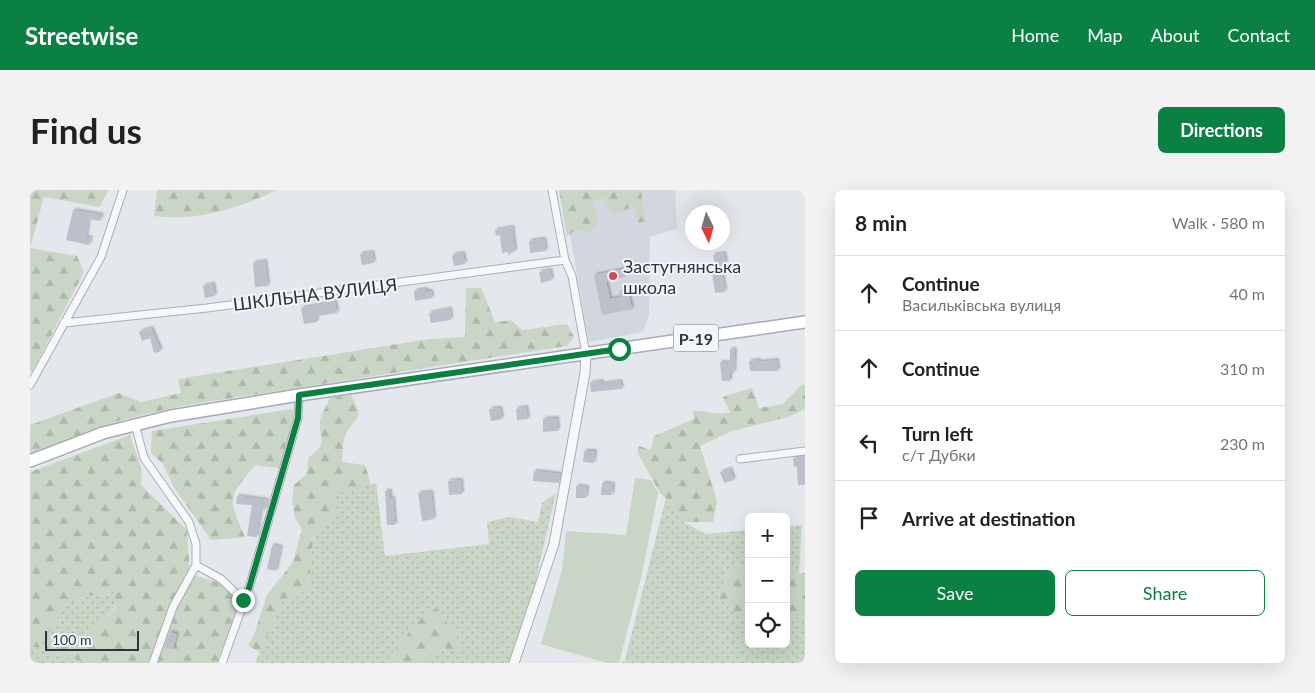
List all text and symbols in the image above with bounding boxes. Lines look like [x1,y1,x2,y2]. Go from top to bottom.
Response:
text: Streetwise [25,21,138,50]
text: Home [1011,24,1059,46]
text: Map [1087,24,1123,46]
text: About [1151,24,1200,46]
text: Contact [1228,24,1290,46]
button: Directions [1158,107,1285,153]
text: Find us [30,109,142,151]
north arrow [685,205,730,250]
text: 8 min [855,210,907,235]
text: Walk · 580 m [1172,213,1265,232]
place label: Застугнянська школа [623,255,741,298]
marker: Застугнянська школа [607,270,619,282]
text: Continue [902,272,980,295]
street label: ШКІЛЬНА ВУЛИЦЯ [232,273,398,315]
icon: ahead [855,279,883,307]
text: 40 m [1229,284,1265,303]
text: Васильківська вулиця [902,295,1061,314]
road number: Р-19 [674,324,718,352]
route start [608,338,631,361]
icon: ahead [855,354,883,382]
text: Continue [902,357,980,380]
text: 310 m [1220,359,1265,378]
text: Turn left [902,422,973,445]
icon: left [855,429,883,457]
text: 230 m [1220,434,1265,453]
text: с/т Дубки [902,445,976,464]
icon: arrive [855,504,883,532]
text: Arrive at destination [902,507,1075,530]
map controls [745,513,790,648]
button: + [745,513,790,558]
button: − [745,558,790,603]
button: Save [855,570,1055,616]
button: Share [1065,570,1265,616]
route end [232,589,255,612]
button: locate [745,603,790,648]
scale bar [45,628,139,651]
text: 100 m [52,631,91,648]

